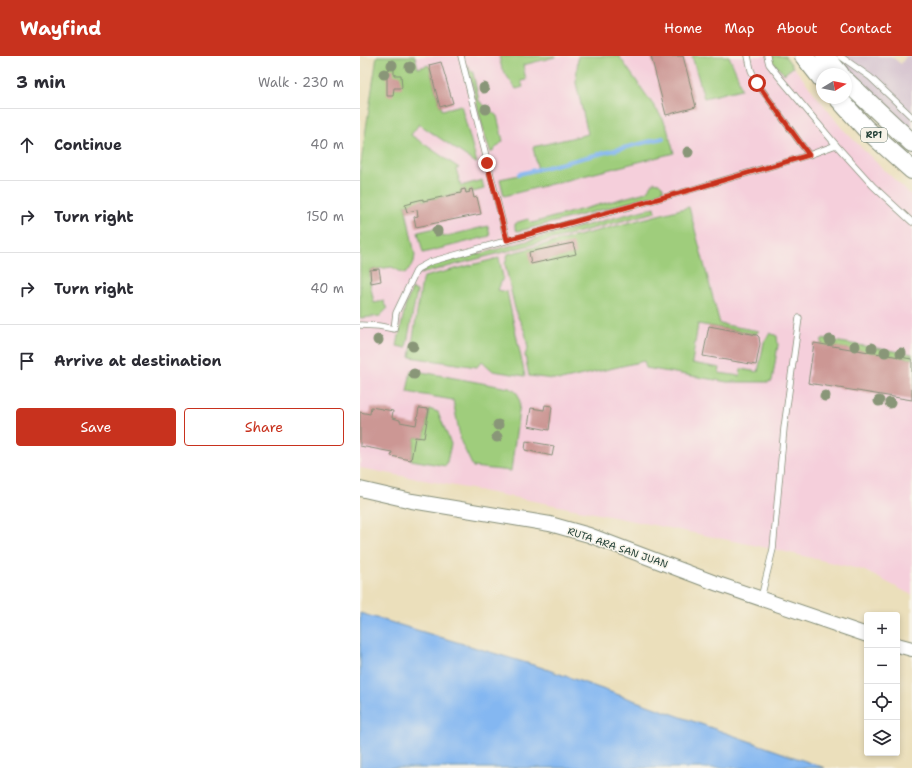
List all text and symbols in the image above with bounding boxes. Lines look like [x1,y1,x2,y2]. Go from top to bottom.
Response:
text: Wayfind [20,16,101,41]
text: Home [664,19,703,37]
text: Map [725,19,755,37]
text: About [777,19,818,37]
text: Contact [840,19,892,37]
north arrow [816,68,852,104]
text: 3 min [16,71,66,93]
text: Walk · 230 m [258,74,344,91]
route start [748,74,766,92]
road number: RP1 [861,128,887,142]
icon: ahead [16,134,38,156]
text: Continue [54,135,122,155]
text: 40 m [310,136,344,153]
route end [478,154,496,172]
icon: right [16,206,38,228]
text: Turn right [54,207,134,227]
text: 150 m [306,208,344,225]
icon: right [16,278,38,300]
text: Turn right [54,279,134,299]
text: 40 m [310,280,344,297]
icon: arrive [16,350,38,372]
text: Arrive at destination [54,351,222,371]
button: Save [16,408,176,446]
button: Share [184,408,344,446]
street label: RUTA ARA SAN JUAN [566,524,670,571]
map controls [864,612,900,756]
button: + [864,612,900,648]
button: − [864,648,900,684]
button: locate [864,684,900,720]
button: layers [864,720,900,756]

